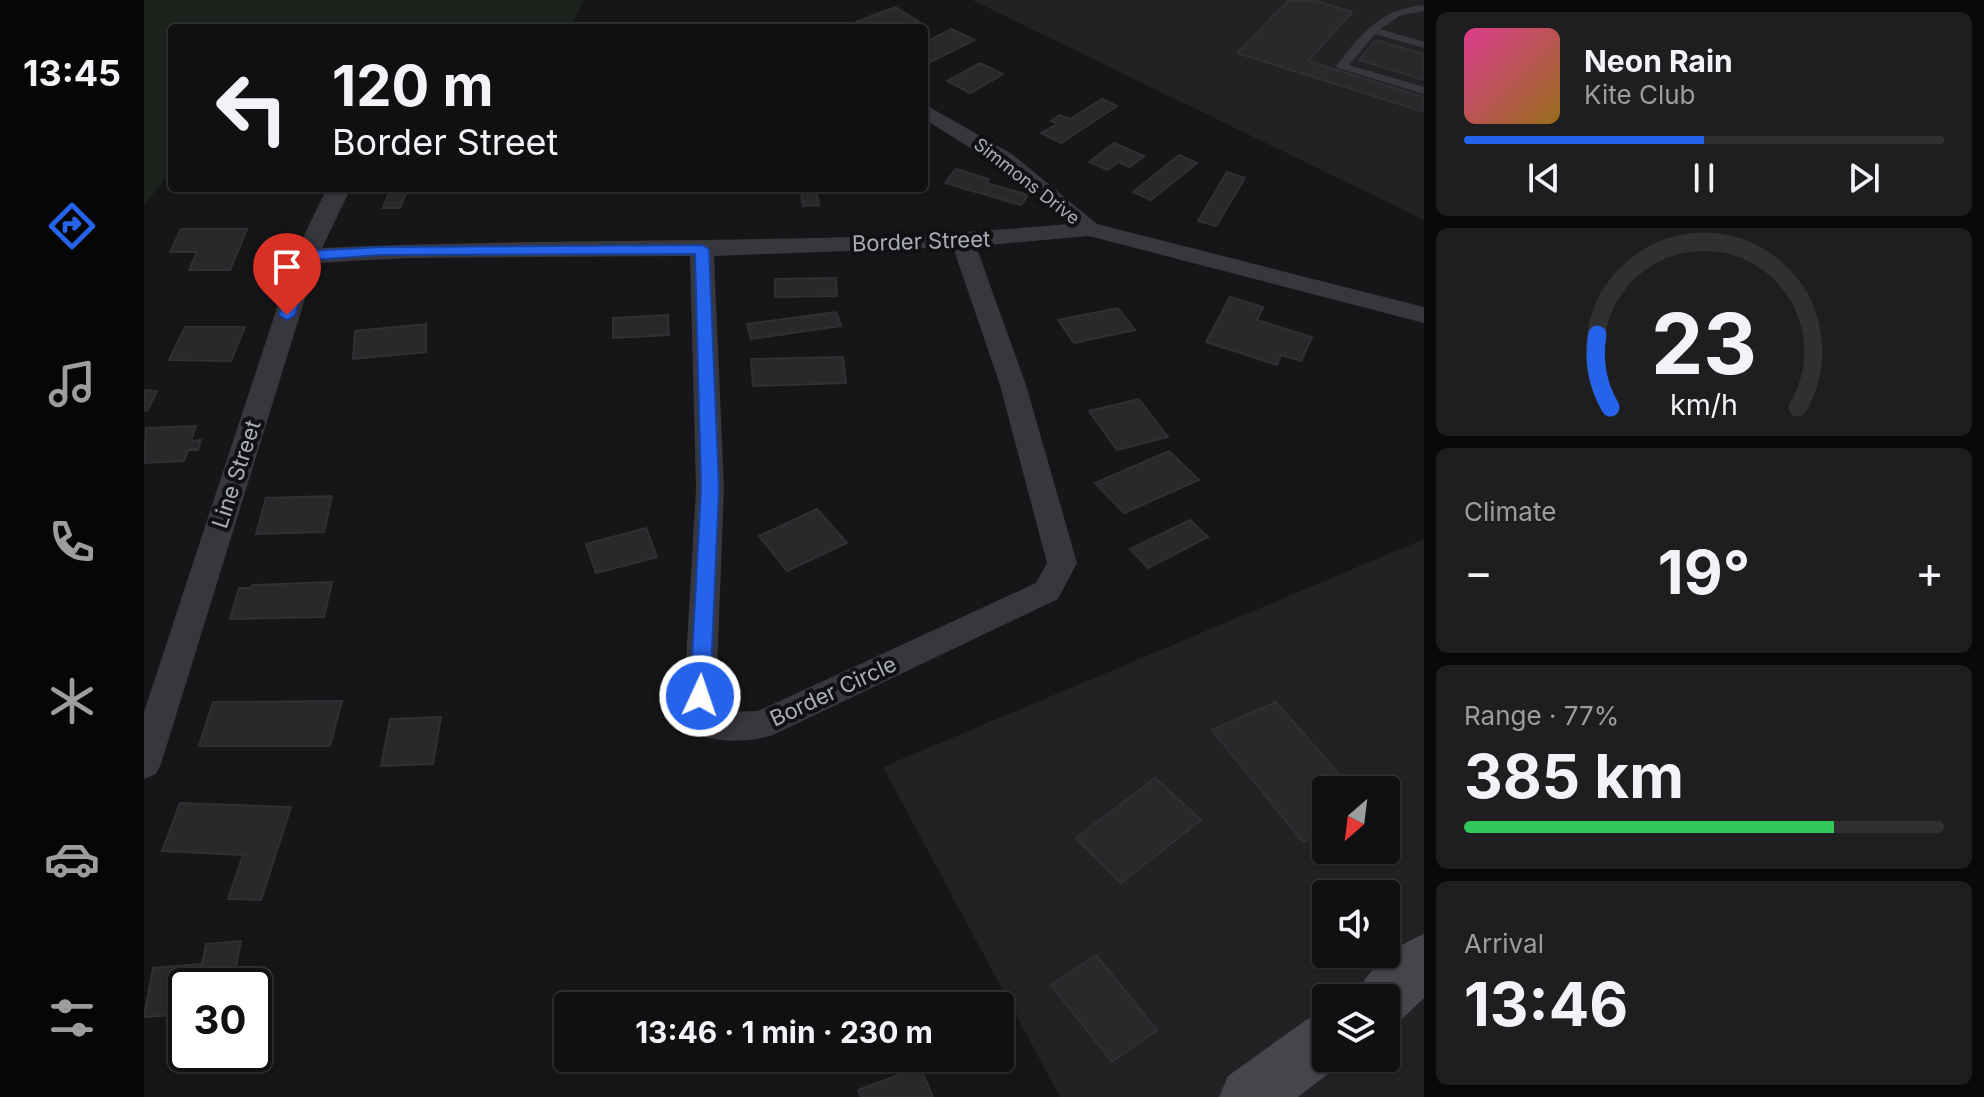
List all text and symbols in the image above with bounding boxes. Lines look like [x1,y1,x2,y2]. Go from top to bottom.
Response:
text: Neon Rain [1584,43,1733,79]
text: 13:45 [23,51,121,95]
text: 120 m [332,52,494,120]
icon: left [200,56,304,160]
text: Kite Club [1584,79,1695,110]
text: Border Street [332,120,558,164]
street label: Simmons Drive [970,133,1084,229]
icon: previous [1522,156,1566,200]
icon: pause [1682,156,1726,200]
icon: next [1842,156,1886,200]
icon: directions [44,198,100,254]
street label: Border Street [851,226,991,256]
pin [253,233,321,315]
icon: arrive [265,245,309,289]
text: 23 [1651,293,1757,394]
icon: music [44,356,100,412]
text: km/h [1670,387,1738,422]
street label: Line Street [206,417,266,531]
text: Climate [1464,496,1556,527]
icon: phone [44,514,100,570]
text: 19° [1658,536,1750,608]
text: − [1464,545,1493,599]
text: + [1915,545,1944,599]
street label: Border Circle [766,650,900,732]
position arrow [658,654,742,738]
icon: climate [44,673,100,729]
text: Range · 77% [1464,700,1619,731]
text: 385 km [1464,740,1684,812]
north arrow [1312,776,1400,864]
map controls [1312,776,1400,1072]
icon: car [44,831,100,887]
button: sound [1312,880,1400,968]
text: Arrival [1464,928,1544,959]
speed limit sign: 30 [168,968,272,1072]
text: 13:46 [1464,968,1628,1040]
button: layers [1312,984,1400,1072]
icon: filters [44,990,100,1046]
text: 13:46 · 1 min · 230 m [635,1014,933,1050]

